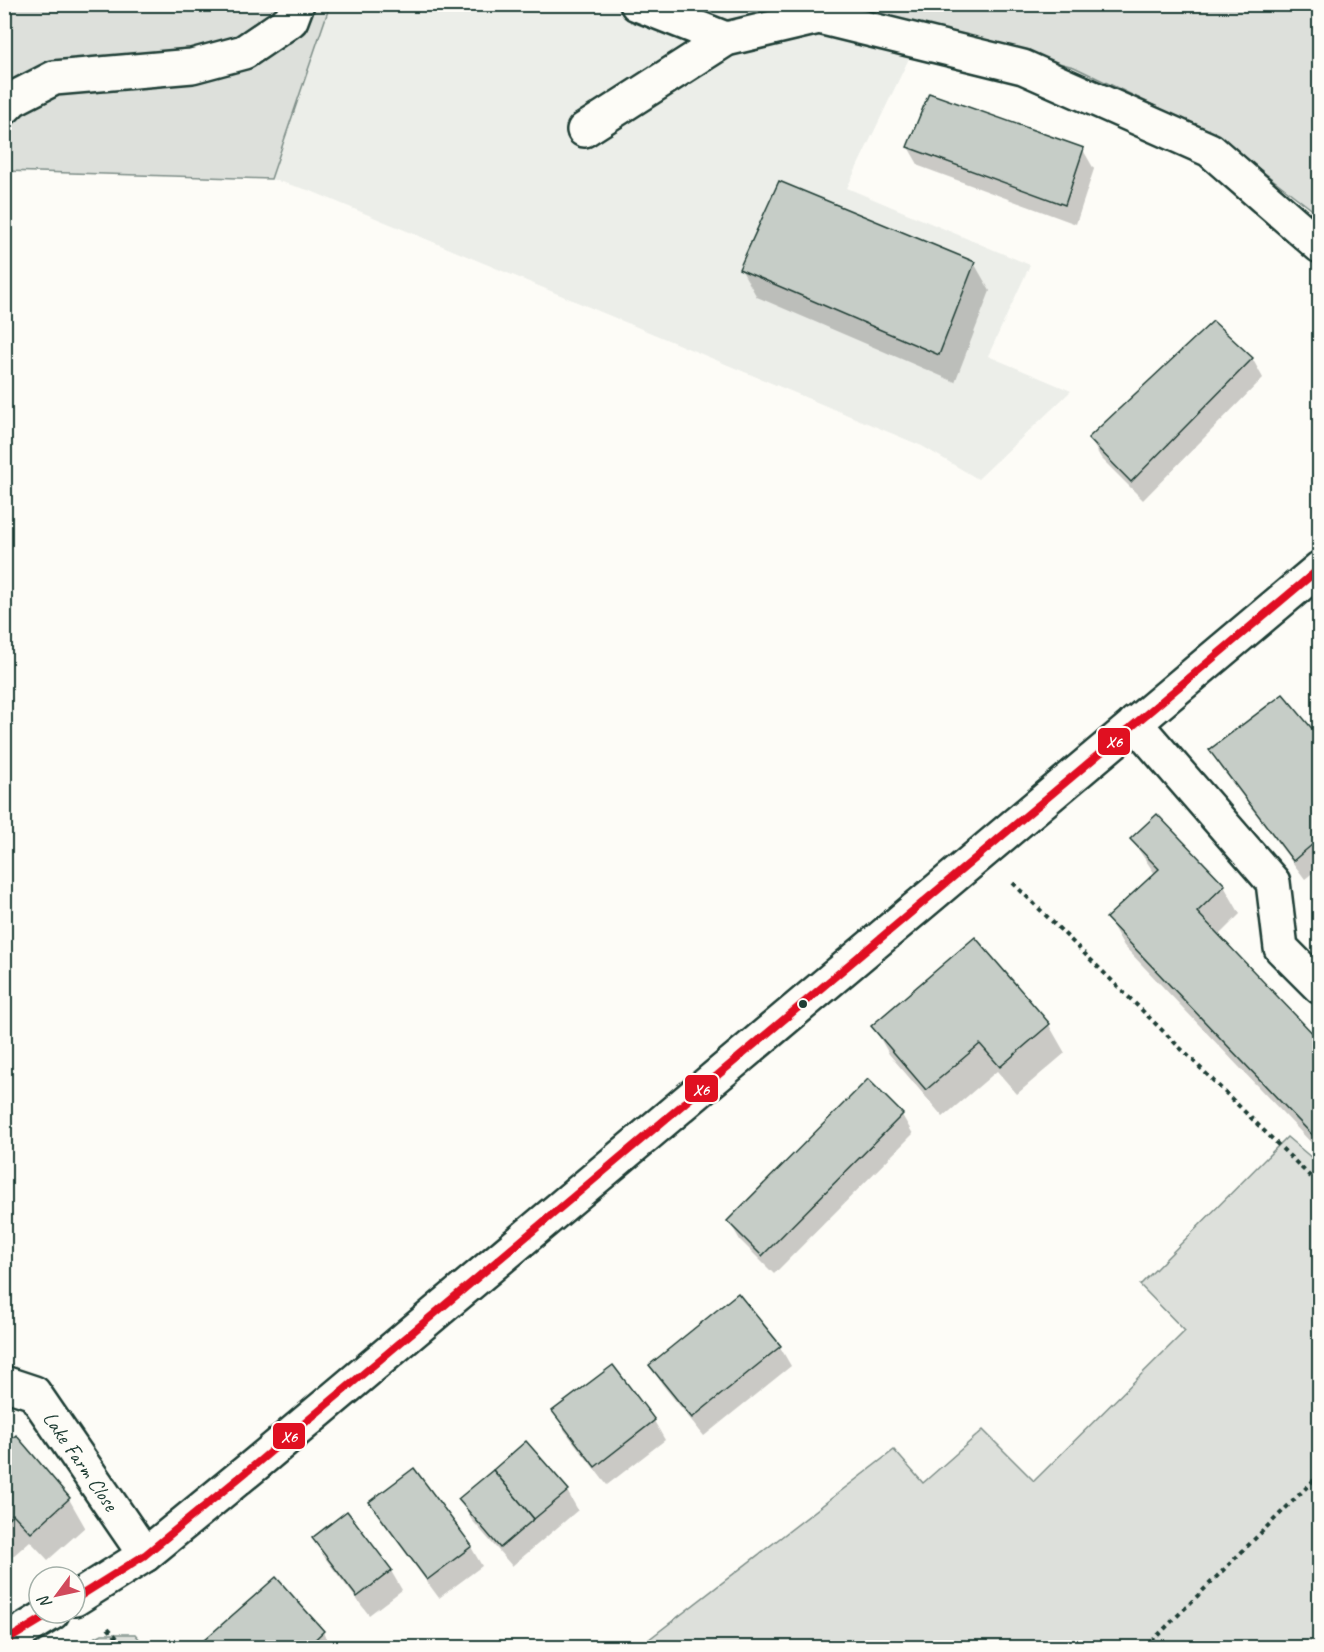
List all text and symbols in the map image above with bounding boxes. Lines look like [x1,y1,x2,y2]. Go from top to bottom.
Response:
line badge: X6 [1097,727,1131,756]
text: X6 [1106,732,1123,752]
unlabelled marker [797,998,809,1010]
line badge: X6 [684,1074,719,1103]
text: X6 [693,1080,710,1100]
street label: Lake Farm Close [37,1406,124,1517]
line badge: X6 [272,1422,306,1450]
text: X6 [281,1427,298,1447]
north arrow [27,1565,87,1625]
text: N [32,1590,56,1612]

